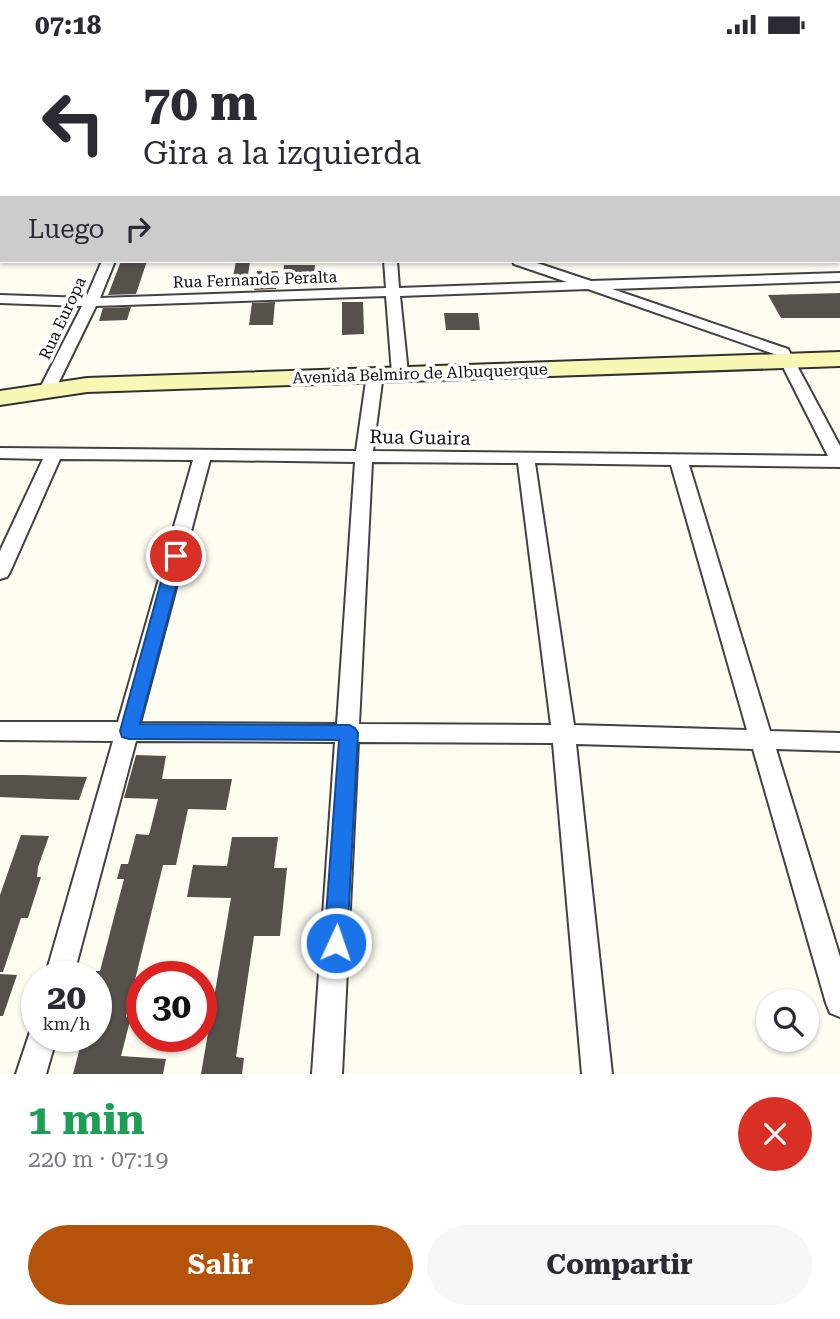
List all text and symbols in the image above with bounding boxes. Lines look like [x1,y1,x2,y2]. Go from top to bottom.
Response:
text: 07:18 [35,10,101,40]
text: 70 m [143,75,258,132]
icon: left [28,77,119,168]
text: Gira a la izquierda [143,134,421,172]
icon: right [119,210,157,248]
text: Luego [28,214,105,244]
street label: Rua Fernando Peralta [172,267,338,292]
street label: Rua Europa [35,274,90,363]
street label: Avenida Belmiro de Albuquerque [292,360,548,387]
street label: Rua Guaira [369,425,471,450]
pin [146,526,206,586]
icon: arrive [157,537,195,575]
position arrow [299,906,373,980]
speed limit sign: 30 [126,961,217,1052]
text: 20 [47,977,86,1018]
map controls [756,989,819,1052]
button: search [756,989,819,1052]
text: km/h [42,1013,91,1034]
text: 1 min [28,1095,145,1144]
button: close [738,1097,812,1171]
text: 220 m · 07:19 [28,1146,168,1173]
button: Salir [28,1225,413,1305]
button: Compartir [427,1225,812,1305]

